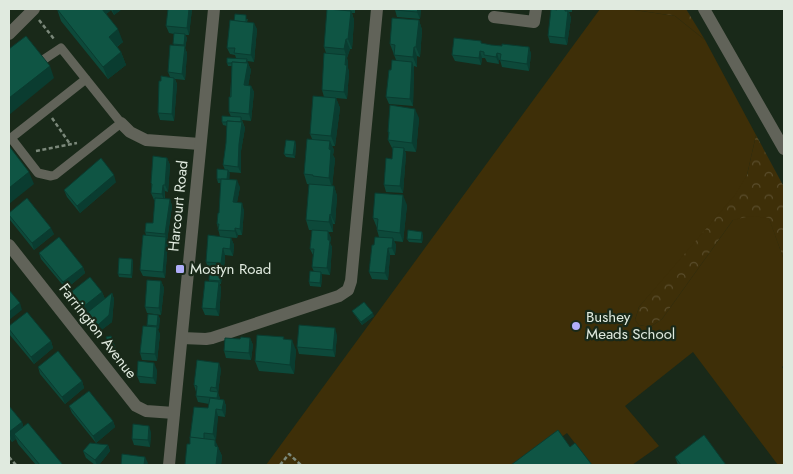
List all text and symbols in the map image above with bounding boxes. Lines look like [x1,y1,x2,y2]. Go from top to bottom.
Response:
street label: Harcourt Road [162,159,194,253]
place label: Mostyn Road [190,258,271,280]
marker: Mostyn Road [174,263,186,275]
street label: Farrington Avenue [54,279,142,384]
place label: Bushey Meads School [586,306,675,345]
marker: Bushey Meads School [570,320,582,332]

